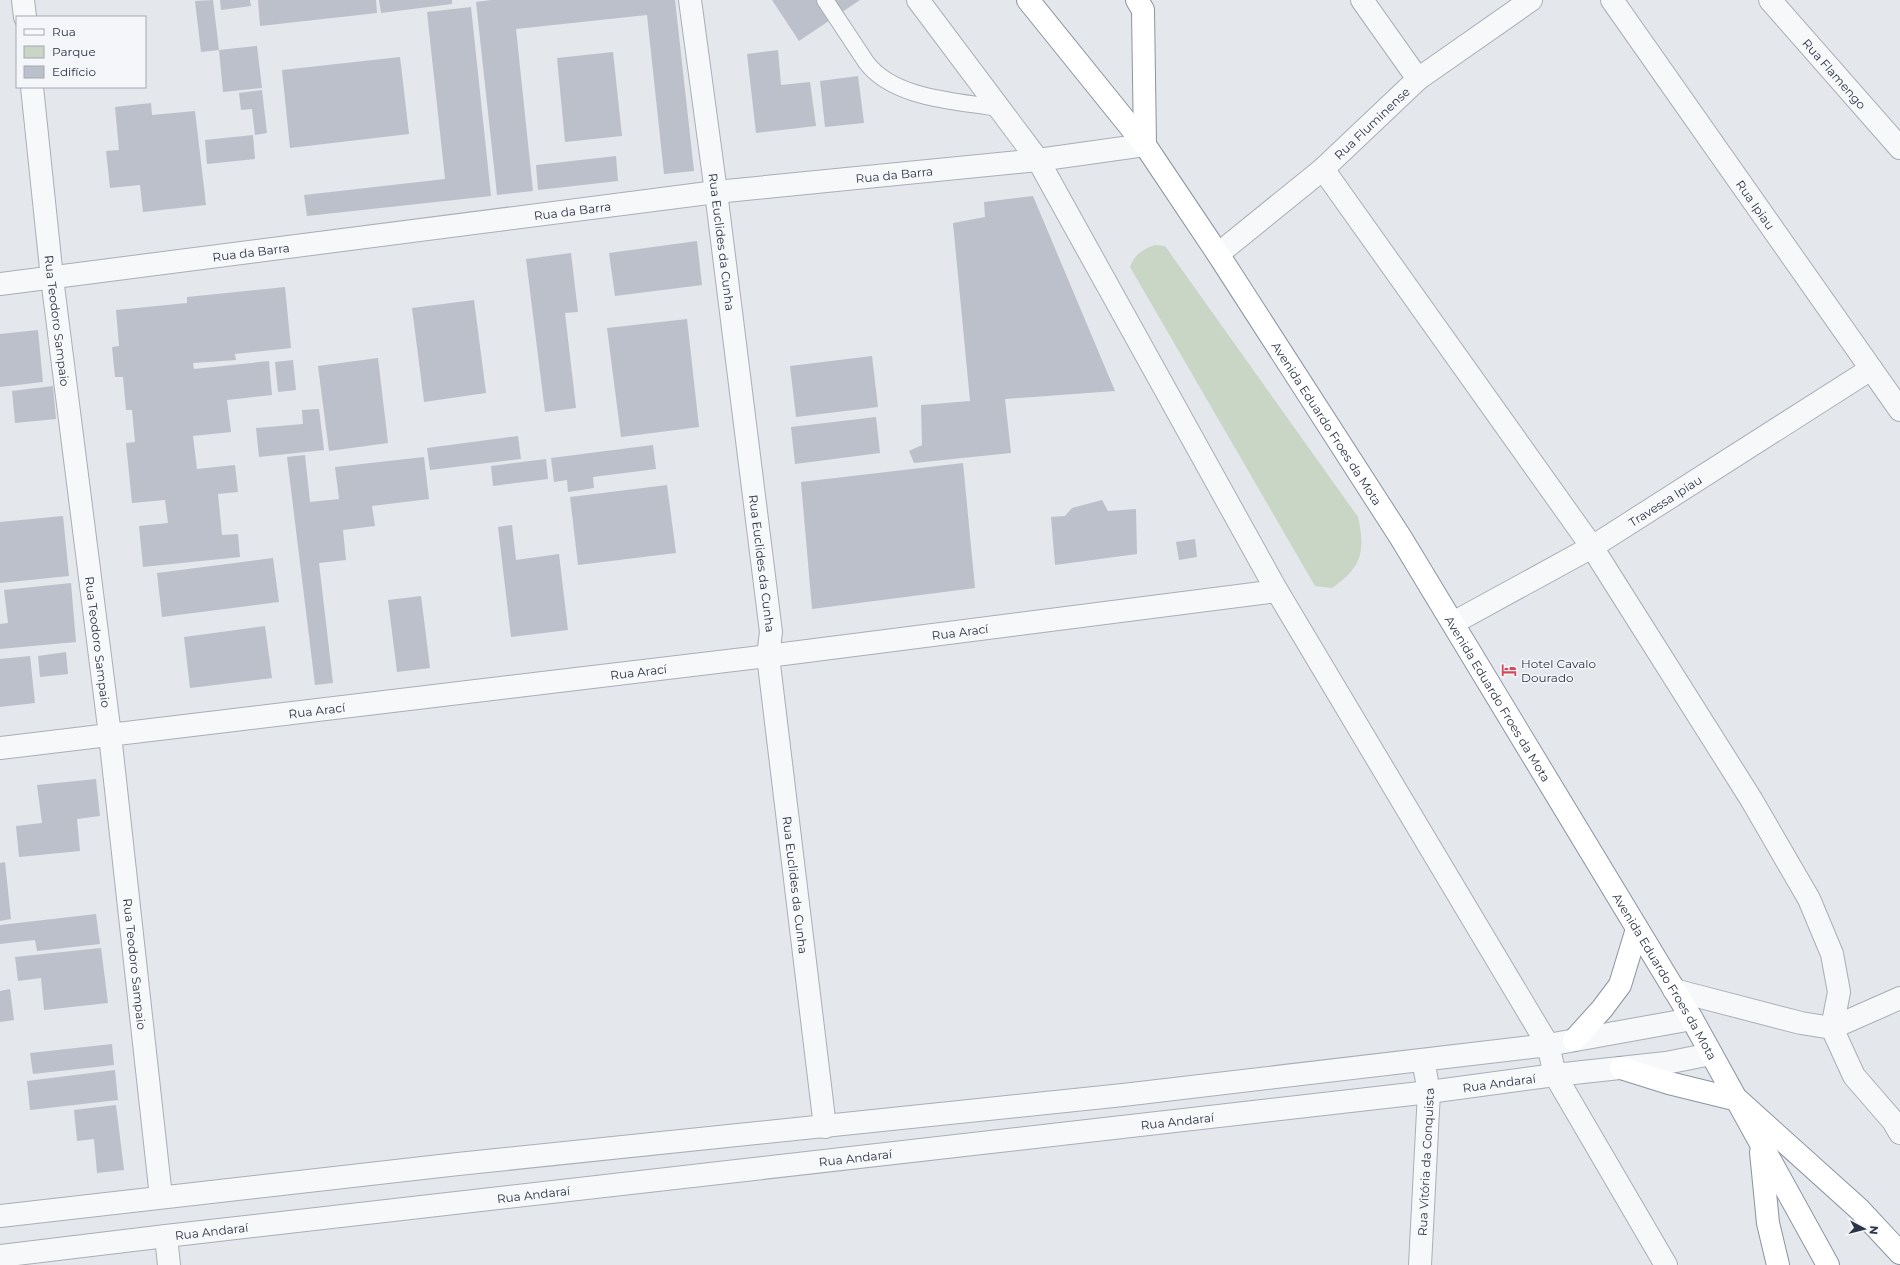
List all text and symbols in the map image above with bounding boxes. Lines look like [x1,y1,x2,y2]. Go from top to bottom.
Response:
legend [16,16,146,88]
text: Rua [52,24,76,39]
street label: Rua Flamengo [1800,35,1870,112]
text: Parque [52,44,96,59]
text: Edifício [52,64,96,79]
street label: Rua Fluminense [1331,84,1412,162]
street label: Rua da Barra [855,163,934,186]
street label: Rua Euclides da Cunha [706,172,738,312]
street label: Rua Ipiau [1733,177,1778,232]
street label: Rua da Barra [533,198,612,223]
street label: Rua da Barra [211,239,290,264]
street label: Rua Teodoro Sampaio [42,254,73,387]
street label: Avenida Eduardo Froes da Mota [1269,339,1385,508]
street label: Travessa Ipiau [1626,472,1704,529]
street label: Rua Euclides da Cunha [746,494,778,633]
street label: Rua Teodoro Sampaio [82,575,114,709]
street label: Avenida Eduardo Froes da Mota [1442,613,1554,784]
street label: Rua Arací [931,620,990,643]
place label: Hotel Cavalo Dourado [1521,656,1596,685]
street label: Rua Arací [609,661,668,682]
hotel icon: Hotel Cavalo Dourado [1500,661,1518,679]
street label: Rua Arací [288,699,347,721]
street label: Rua Euclides da Cunha [780,815,811,955]
street label: Avenida Eduardo Froes da Mota [1610,890,1720,1062]
street label: Rua Teodoro Sampaio [121,897,150,1030]
street label: Rua Andaraí [1461,1070,1537,1095]
street label: Rua Vitória da Conquista [1414,1087,1437,1236]
street label: Rua Andaraí [1140,1109,1215,1132]
street label: Rua Andaraí [818,1146,894,1169]
street label: Rua Andaraí [496,1182,572,1206]
north arrow [1844,1209,1884,1249]
street label: Rua Andaraí [174,1219,250,1242]
text: N [1866,1225,1881,1235]

